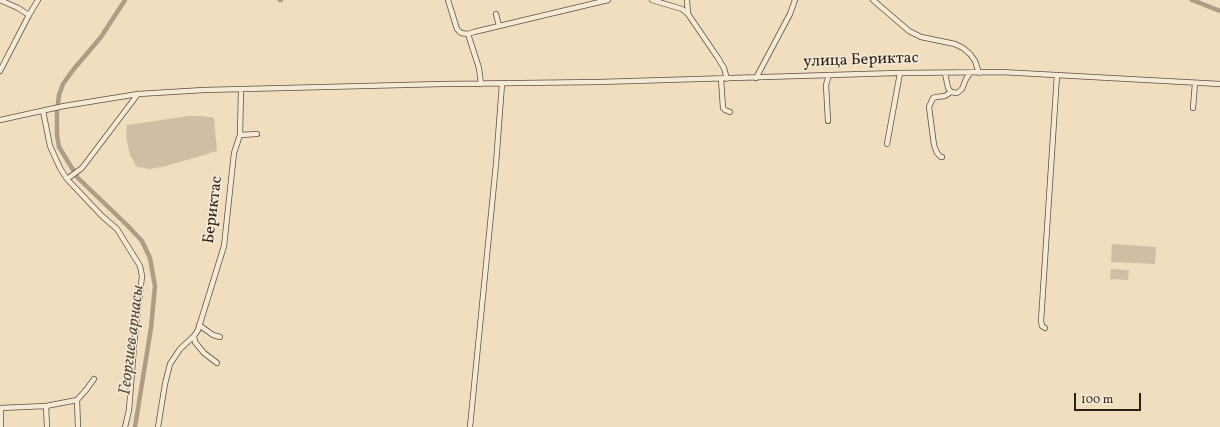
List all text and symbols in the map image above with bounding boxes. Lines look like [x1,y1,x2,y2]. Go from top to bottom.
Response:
street label: улица Бериктас [803,49,919,73]
street label: Бериктас [200,175,228,245]
water label: Георгиев арнасы [116,284,150,396]
scale bar [1076,385,1143,411]
text: 100 m [1081,392,1113,408]

